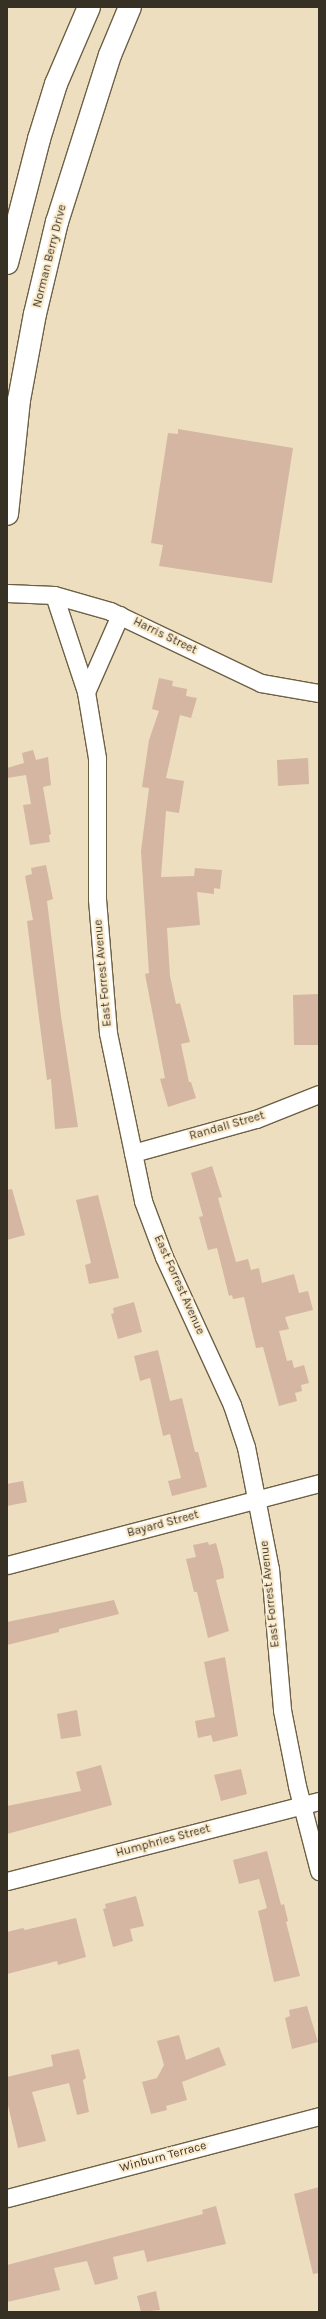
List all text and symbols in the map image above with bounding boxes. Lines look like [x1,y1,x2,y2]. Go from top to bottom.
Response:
street label: Norman Berry Drive [30,203,70,309]
street label: Harris Street [131,614,199,658]
street label: East Forrest Avenue [91,919,115,1027]
street label: Randall Street [188,1108,266,1144]
street label: East Forrest Avenue [151,1233,207,1337]
street label: Bayard Street [126,1508,200,1540]
street label: East Forrest Avenue [257,1540,283,1648]
street label: Humphries Street [114,1822,212,1860]
street label: Winburn Terrace [118,2138,208,2176]

